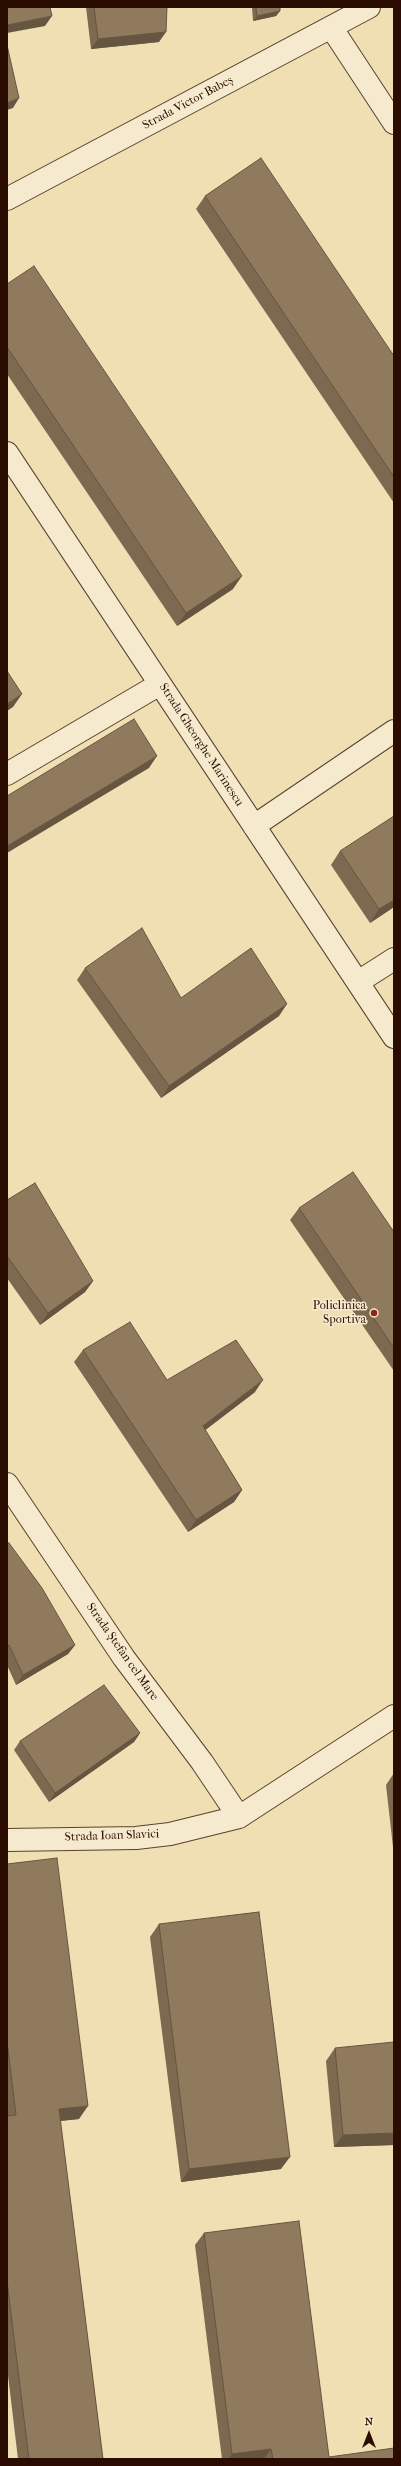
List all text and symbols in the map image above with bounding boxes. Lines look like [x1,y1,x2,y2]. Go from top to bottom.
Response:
street label: Strada Victor Babeș [140,73,236,133]
street label: Strada Gheorghe Marinescu [156,681,246,809]
place label: Policlinica Sportiva [313,1299,366,1327]
marker: Policlinica Sportiva [369,1308,379,1318]
street label: Strada Ștefan cel Mare [83,1600,161,1704]
street label: Strada Ioan Slavici [64,1827,160,1845]
north arrow [349,2414,389,2454]
text: N [365,2415,373,2428]

